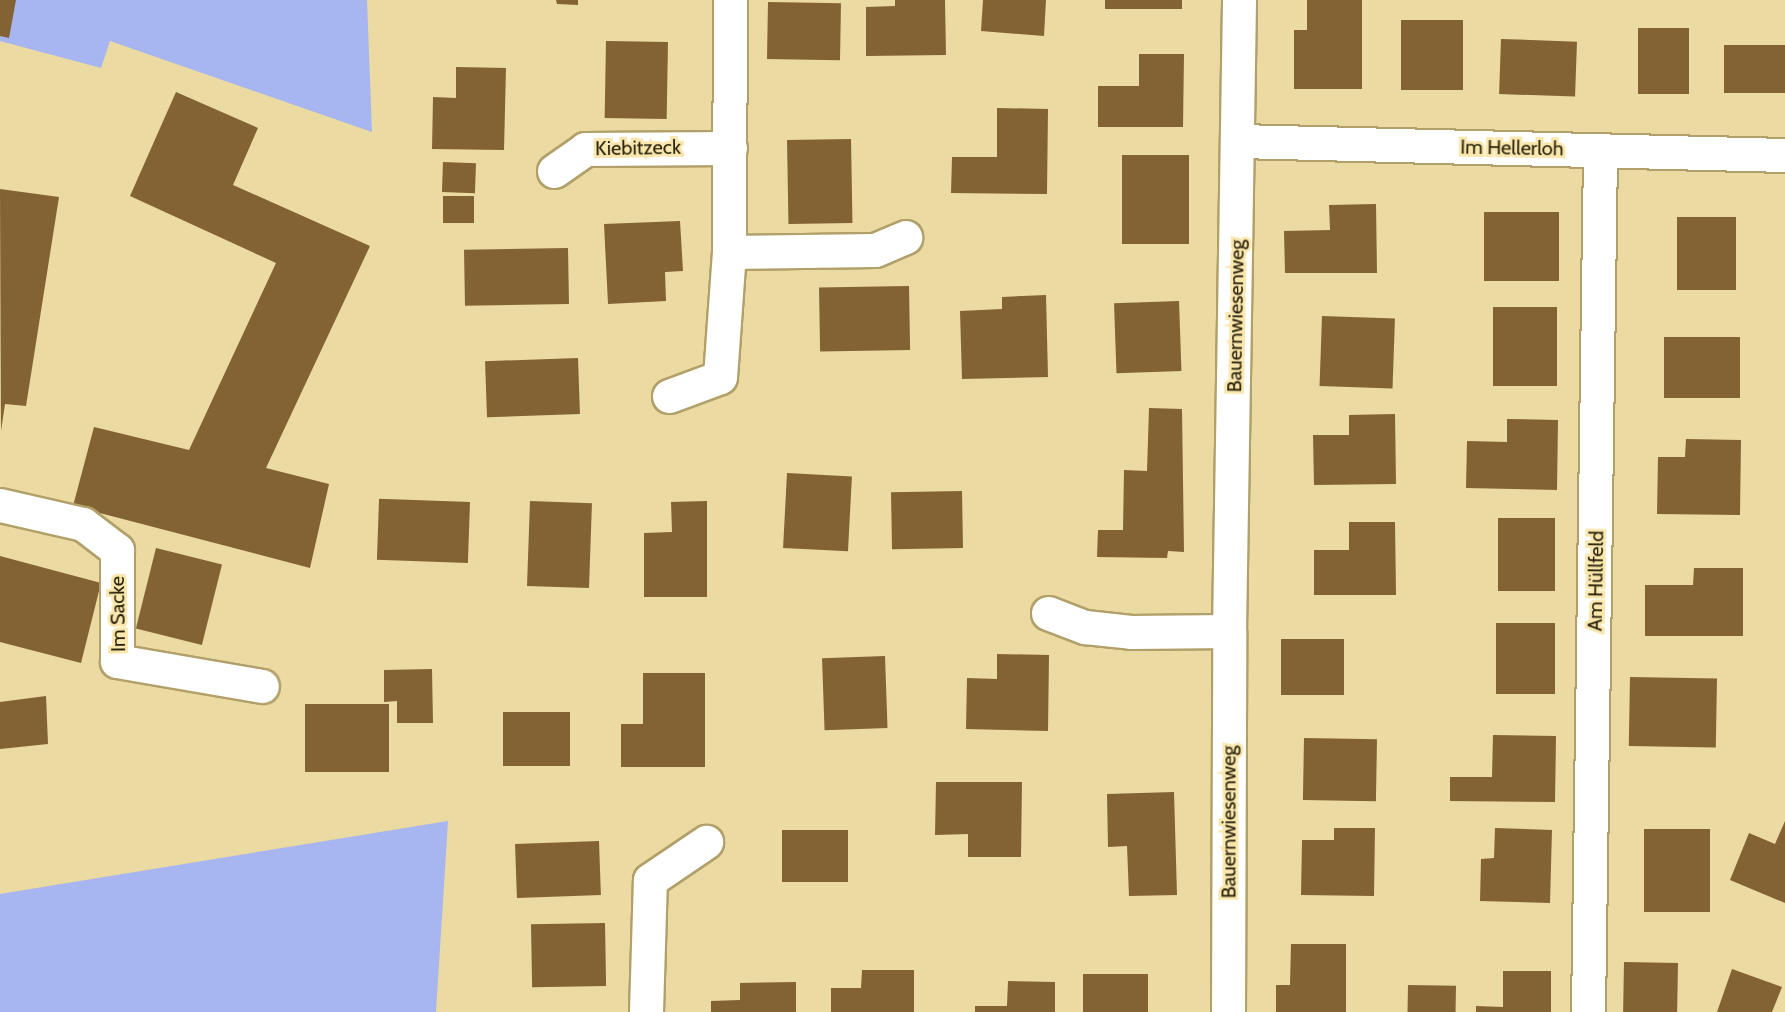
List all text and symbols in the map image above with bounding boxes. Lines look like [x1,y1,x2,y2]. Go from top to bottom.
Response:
street label: Kiebitzeck [595,135,681,161]
street label: Im Hellerloh [1460,135,1564,161]
street label: Bauernwiesenweg [1223,239,1249,393]
street label: Am Hüllfeld [1583,531,1609,631]
street label: Im Sacke [105,576,131,652]
street label: Bauernwiesenweg [1217,746,1241,898]

